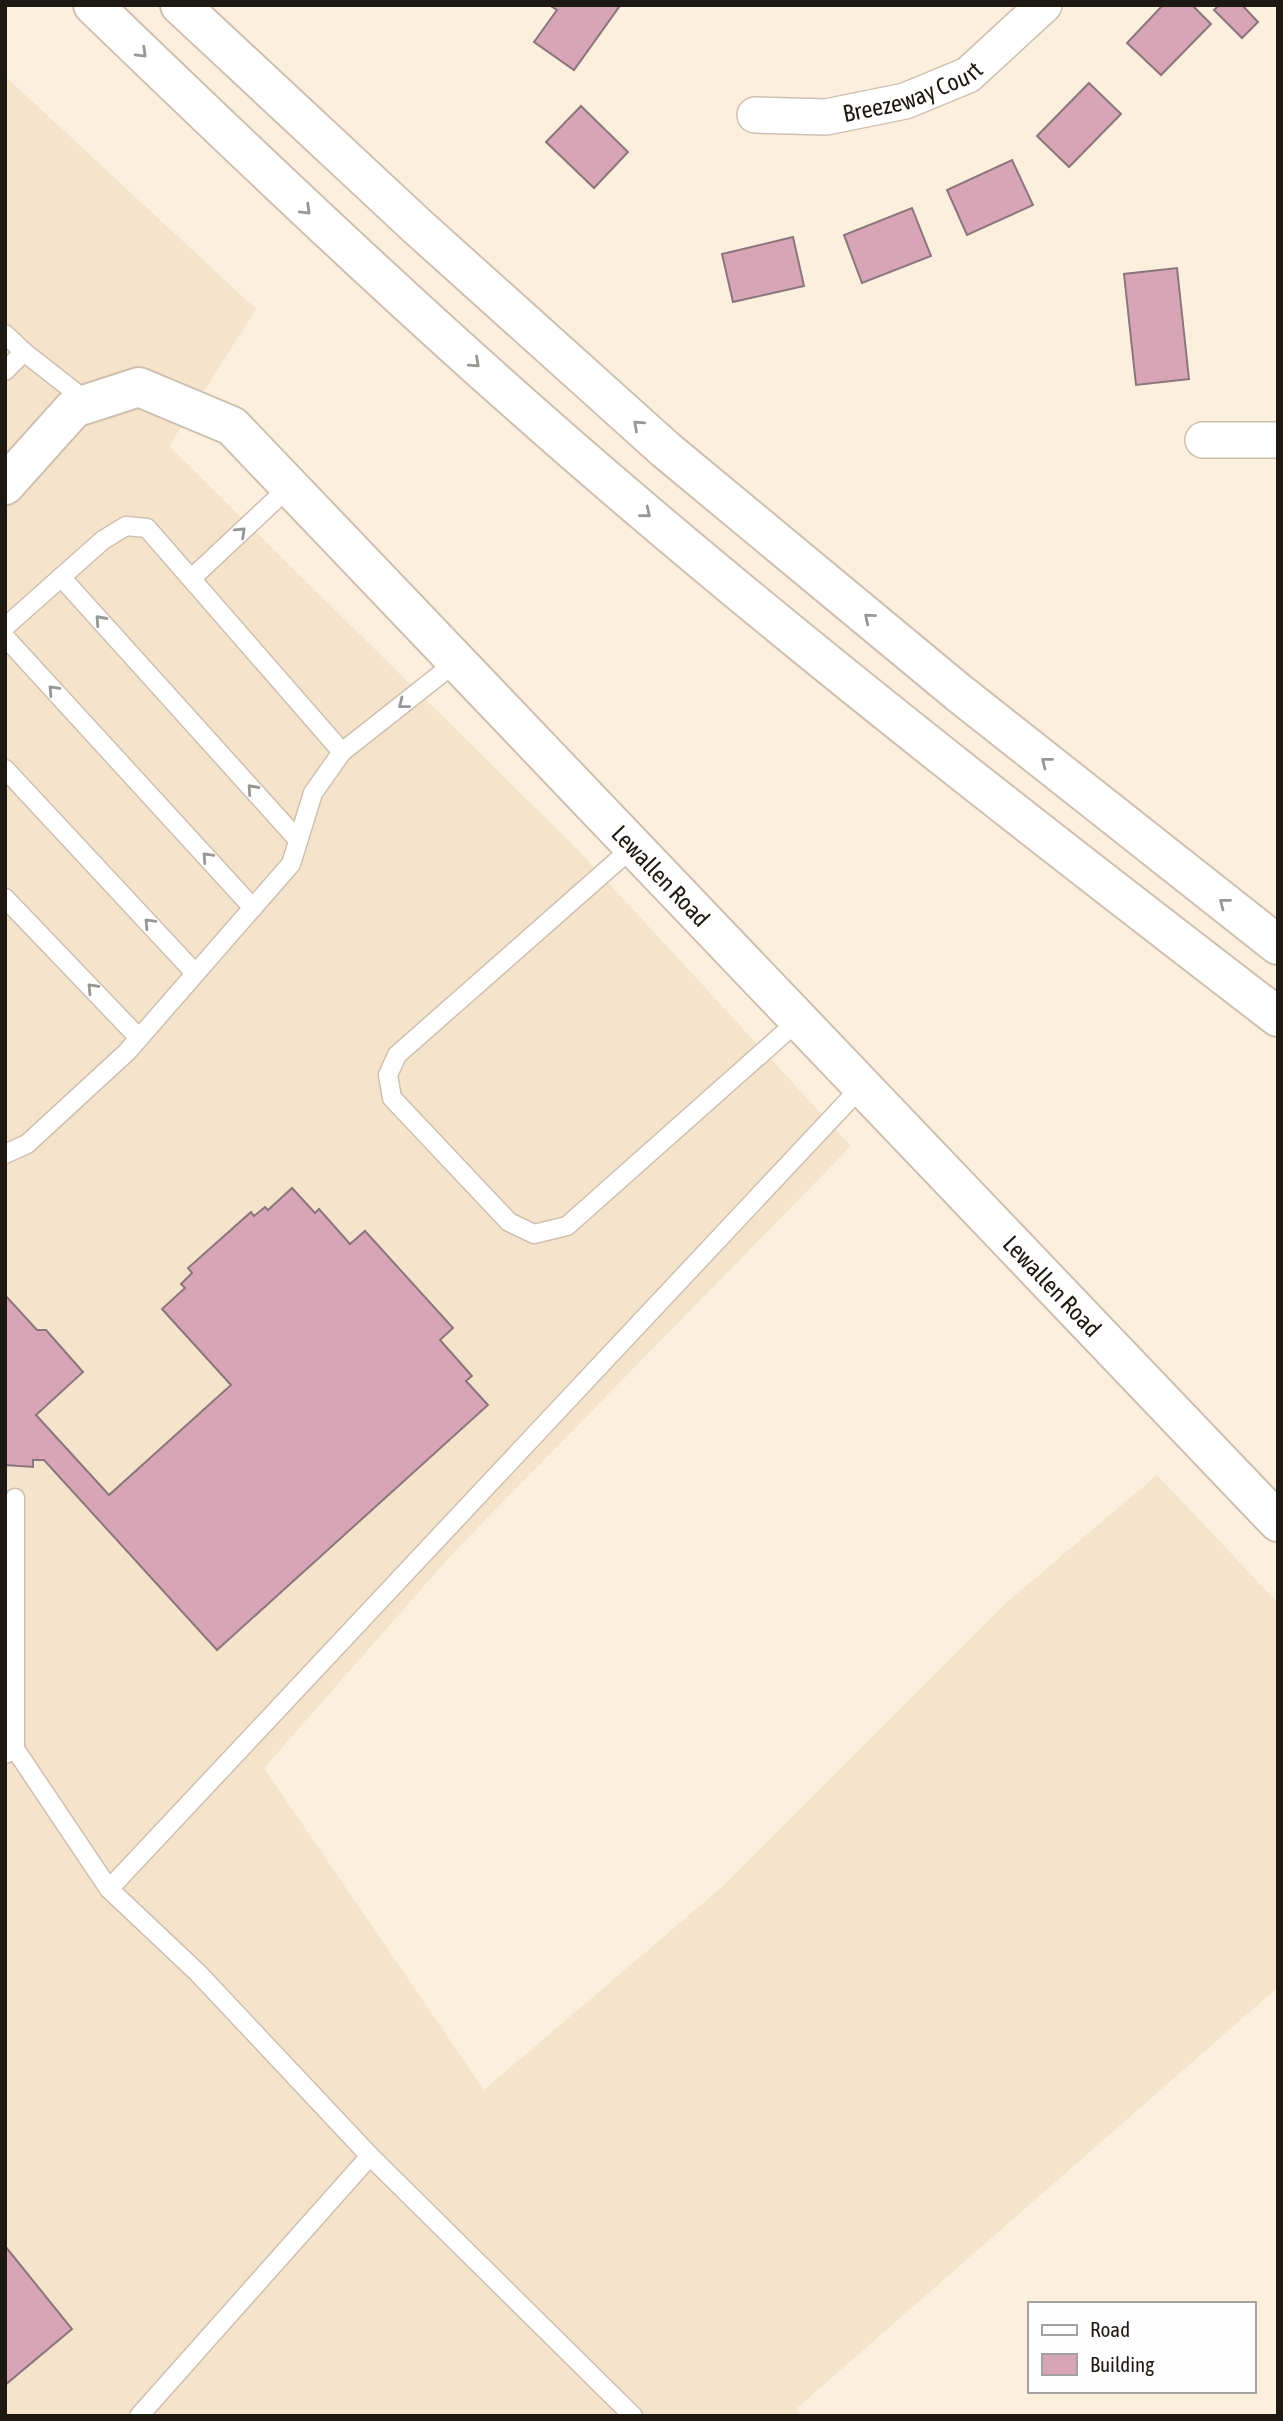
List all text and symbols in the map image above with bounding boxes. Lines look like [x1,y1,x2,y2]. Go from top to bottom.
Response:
one-way arrow [134,44,147,57]
street label: Breezeway Court [840,56,987,127]
one-way arrow [298,202,311,215]
one-way arrow [467,355,480,367]
one-way arrow [633,421,646,434]
one-way arrow [638,505,650,518]
one-way arrow [233,528,246,540]
one-way arrow [864,614,877,627]
one-way arrow [96,615,108,628]
one-way arrow [49,685,61,698]
one-way arrow [398,696,410,709]
one-way arrow [1041,757,1053,770]
one-way arrow [248,784,261,797]
street label: Lewallen Road [607,819,715,932]
one-way arrow [203,852,215,865]
one-way arrow [1219,899,1231,912]
one-way arrow [144,918,157,931]
one-way arrow [87,983,100,996]
street label: Lewallen Road [998,1230,1107,1342]
legend [1028,2302,1255,2393]
text: Road [1090,2317,1130,2341]
text: Building [1090,2352,1154,2376]

